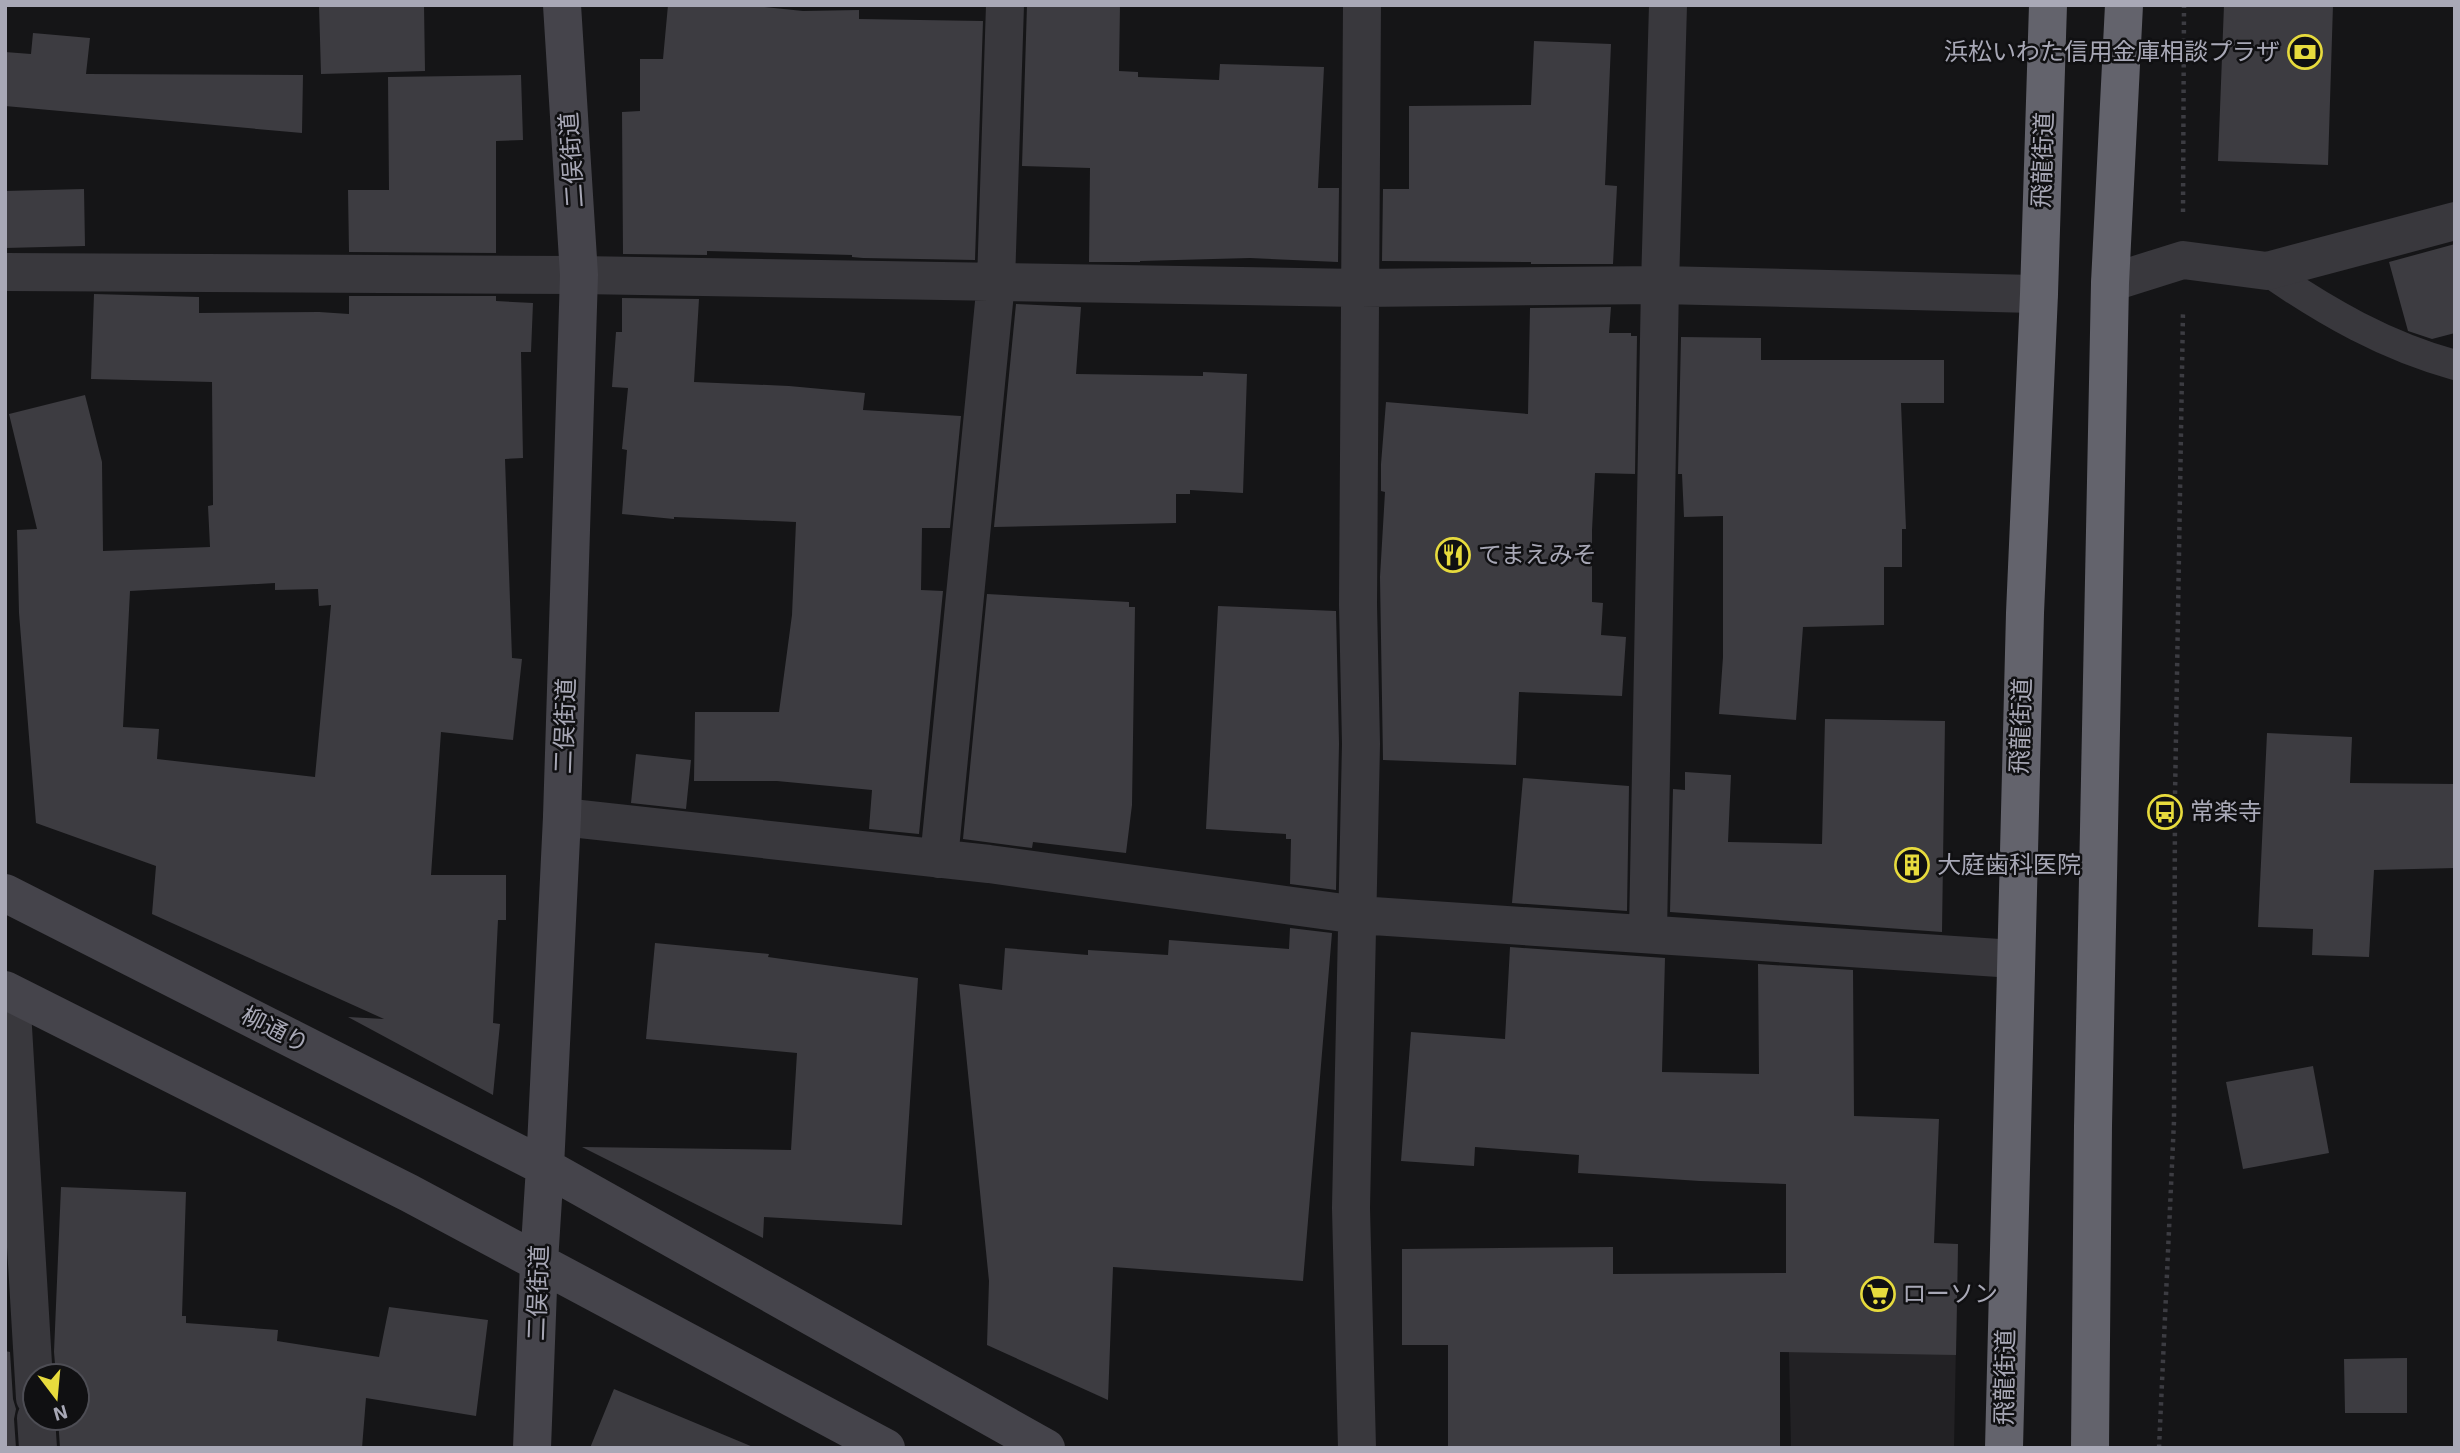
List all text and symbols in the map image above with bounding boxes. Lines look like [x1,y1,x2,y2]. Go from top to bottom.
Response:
bank icon: 浜松いわた信用金庫相談プラザ [2286,33,2324,71]
place label: 浜松いわた信用金庫相談プラザ [1944,36,2280,65]
street label: 二俣街道 [553,111,588,209]
street label: 飛龍街道 [2025,111,2058,208]
restaurant icon: てまえみそ [1434,536,1472,574]
place label: てまえみそ [1478,539,1597,568]
street label: 二俣街道 [547,677,580,774]
street label: 飛龍街道 [2003,677,2036,774]
bus stop icon: 常楽寺 [2146,793,2184,831]
place label: 常楽寺 [2190,796,2262,825]
building icon: 大庭歯科医院 [1893,846,1931,884]
place label: 大庭歯科医院 [1937,849,2081,878]
street label: 柳通り [237,999,314,1058]
street label: 二俣街道 [520,1244,553,1341]
supermarket icon: ローソン [1859,1275,1897,1313]
place label: ローソン [1902,1278,1998,1307]
street label: 飛龍街道 [1988,1329,2019,1425]
north arrow [21,1362,91,1432]
text: N [51,1401,71,1427]

